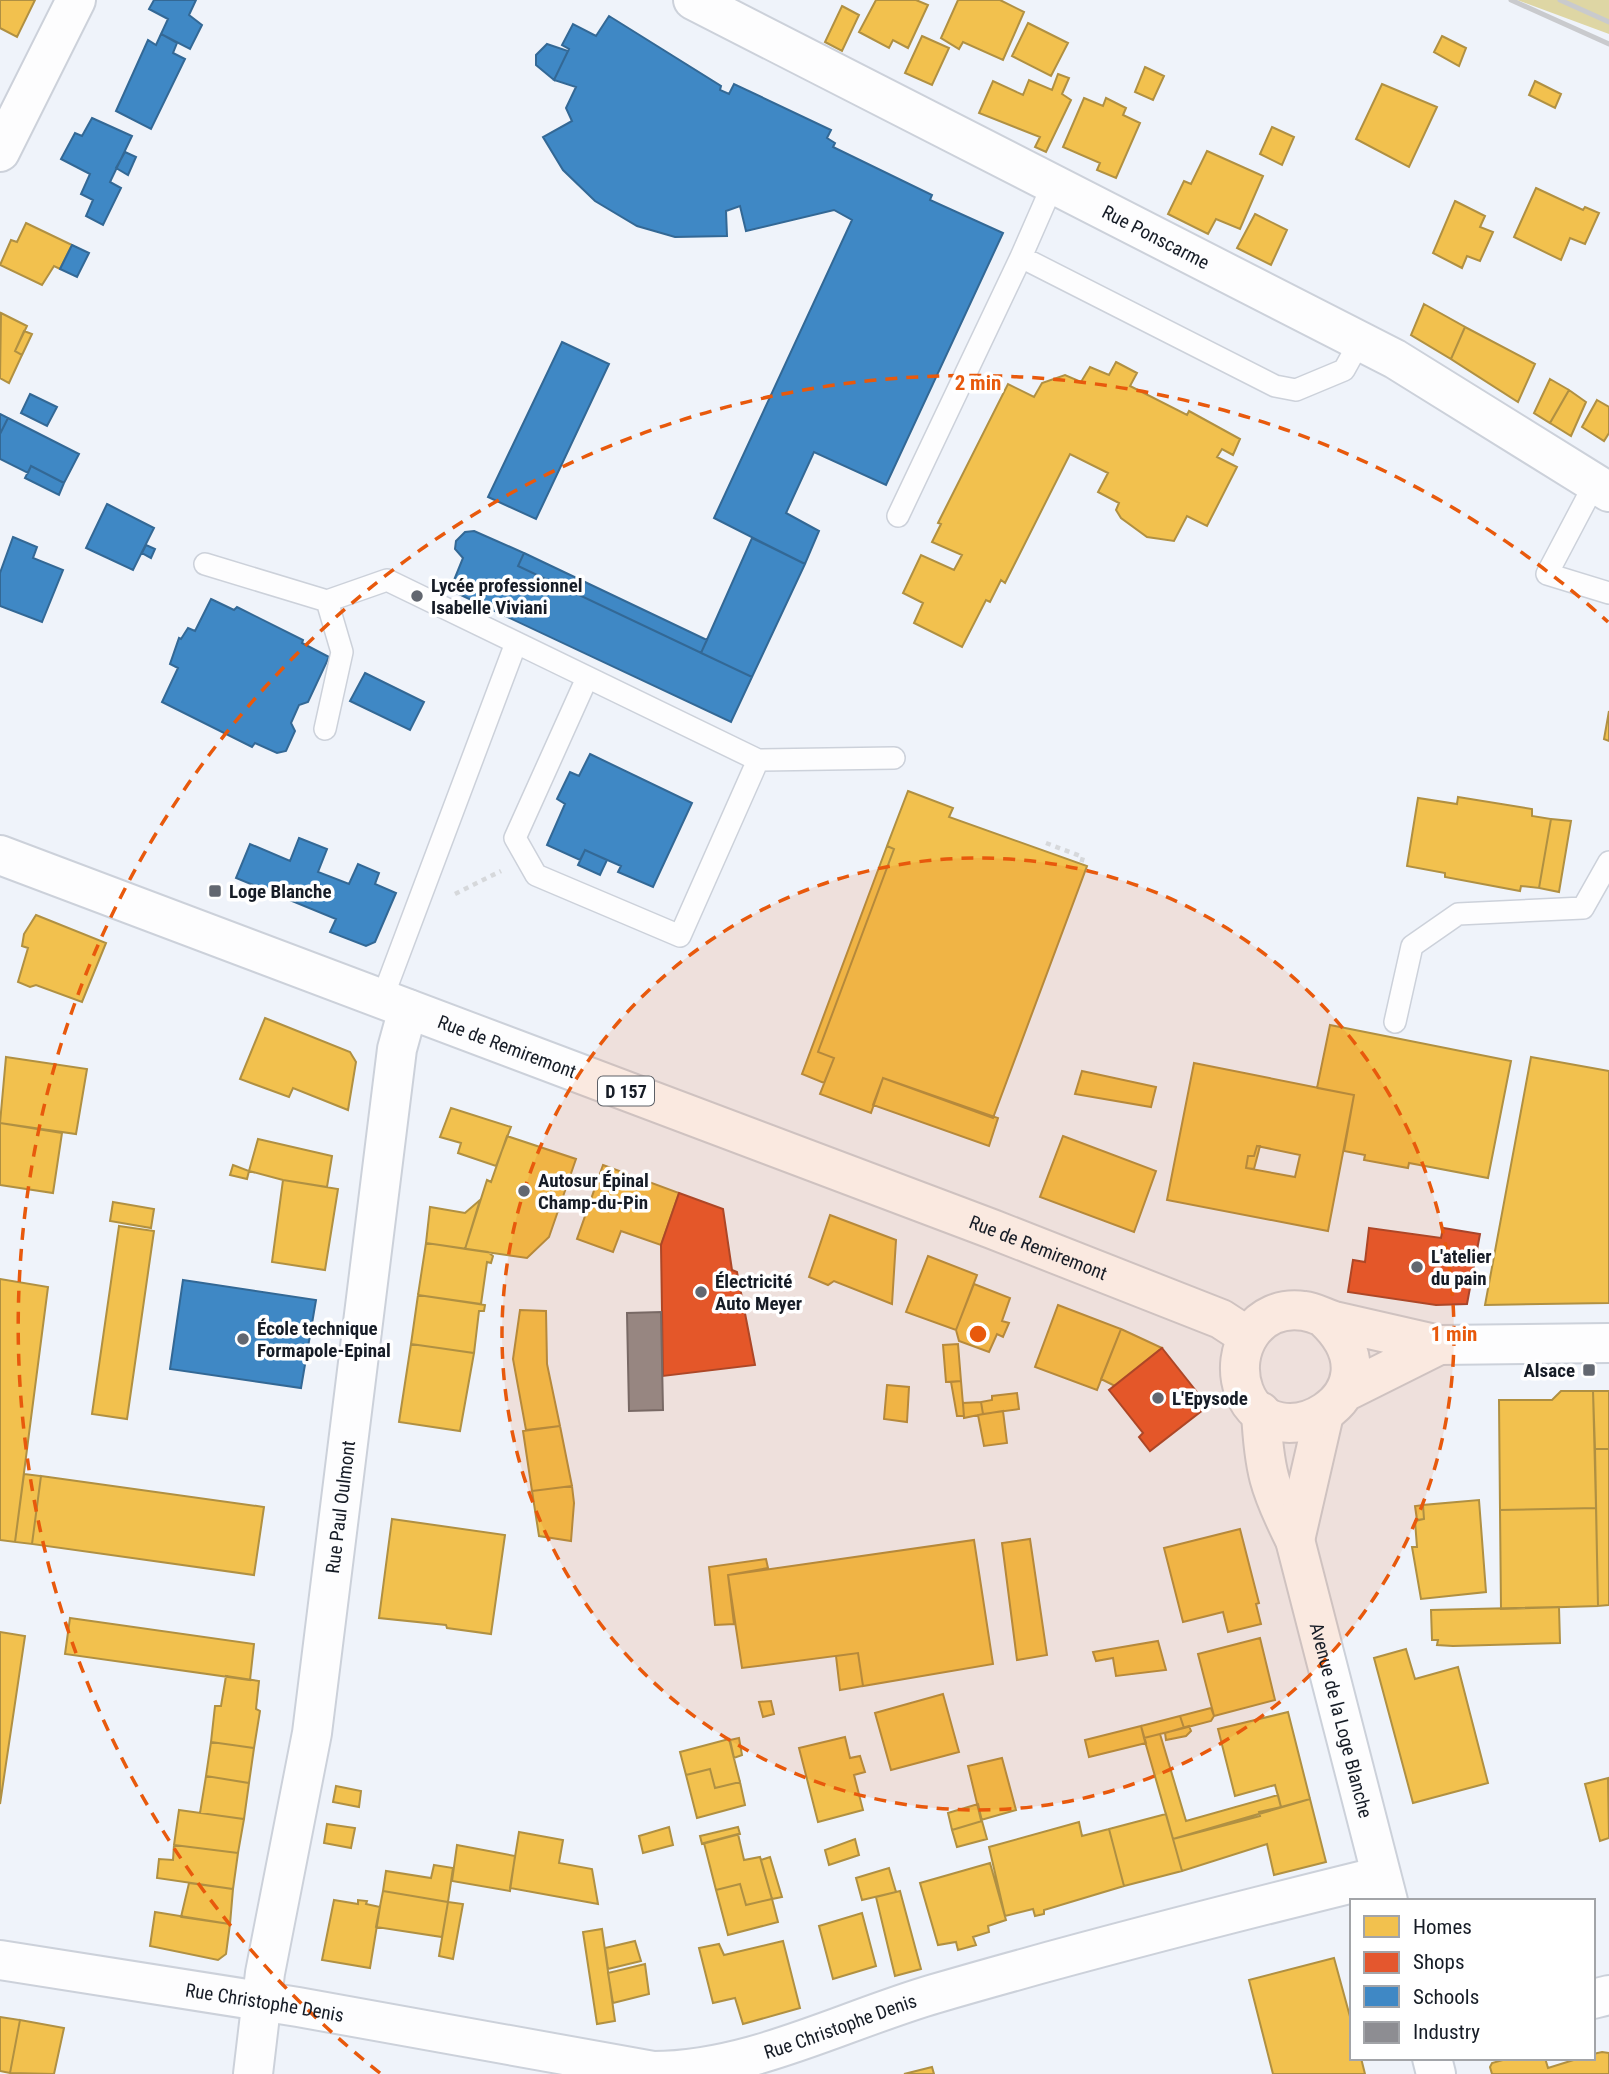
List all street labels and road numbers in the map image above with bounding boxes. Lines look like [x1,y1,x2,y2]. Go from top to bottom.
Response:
street label: Rue Ponscarme [1099,200,1214,274]
street label: Rue de Remiremont [435,1010,580,1083]
road number: D 157 [598,1076,654,1106]
street label: Rue de Remiremont [966,1210,1111,1285]
street label: Rue Paul Oulmont [320,1439,360,1575]
street label: Avenue de la Loge Blanche [1305,1620,1378,1820]
street label: Rue Christophe Denis [184,1978,346,2027]
street label: Rue Christophe Denis [761,1989,919,2064]

